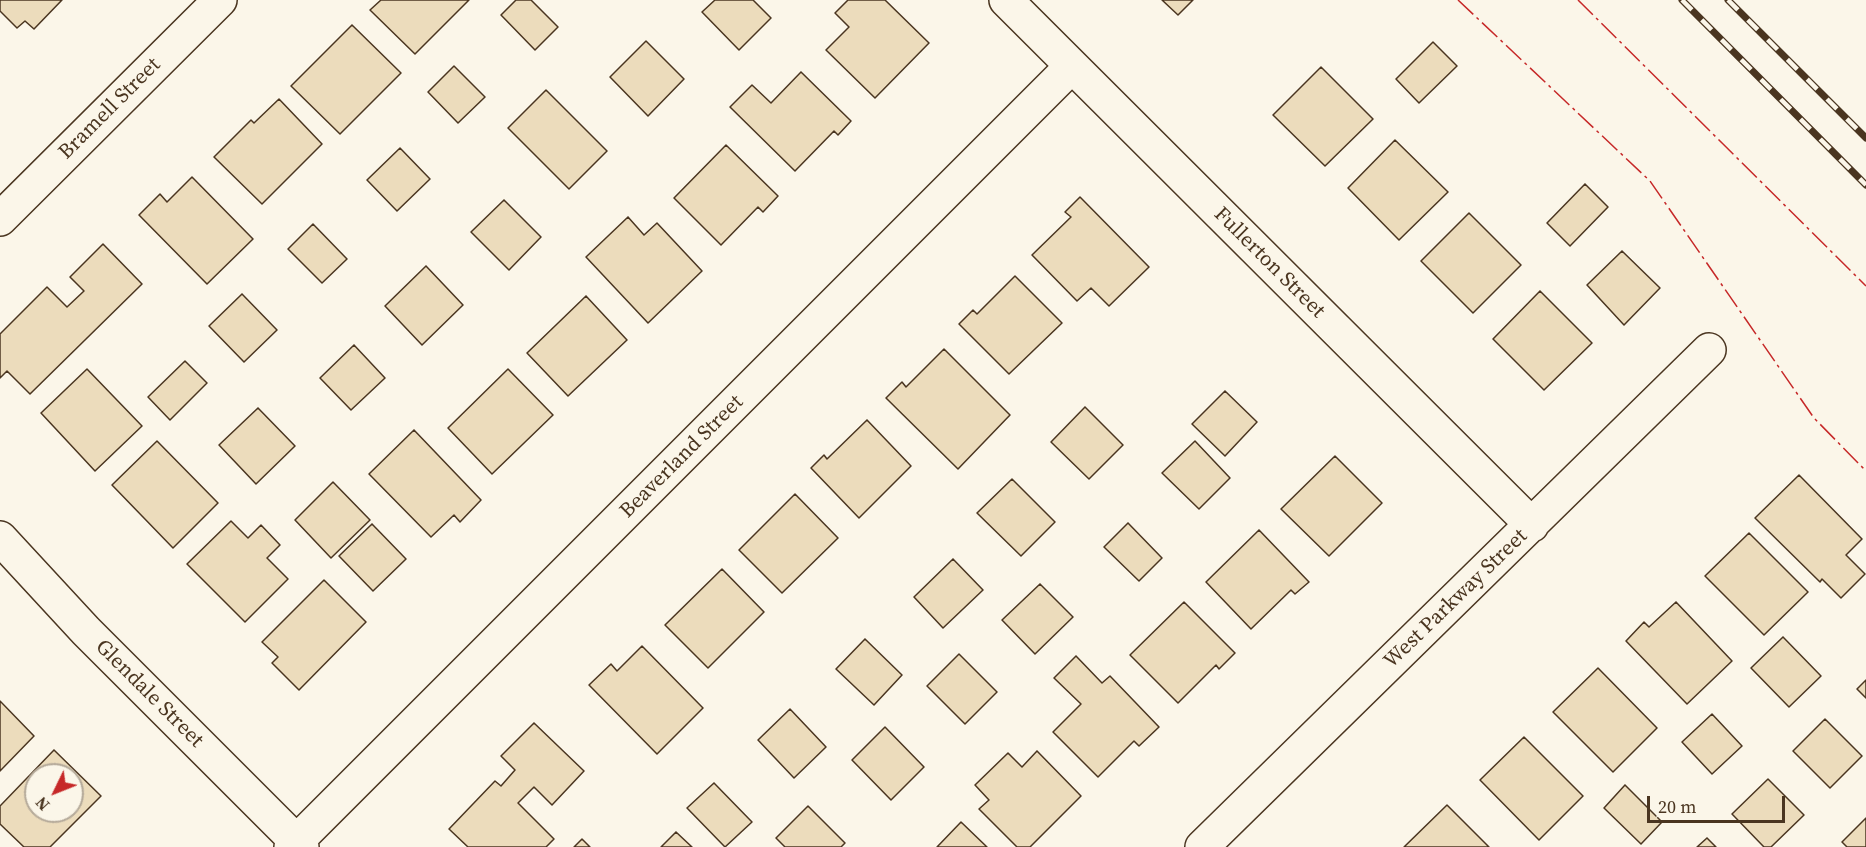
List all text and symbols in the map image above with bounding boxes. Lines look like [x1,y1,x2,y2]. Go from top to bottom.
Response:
street label: Bramell Street [54,53,166,165]
street label: Fullerton Street [1208,202,1330,324]
street label: Beaverland Street [615,390,749,524]
street label: West Parkway Street [1379,524,1533,674]
street label: Glendale Street [90,635,208,753]
north arrow [24,763,84,823]
scale bar [1650,784,1788,822]
text: N [30,792,54,816]
text: 20 m [1658,794,1696,819]

